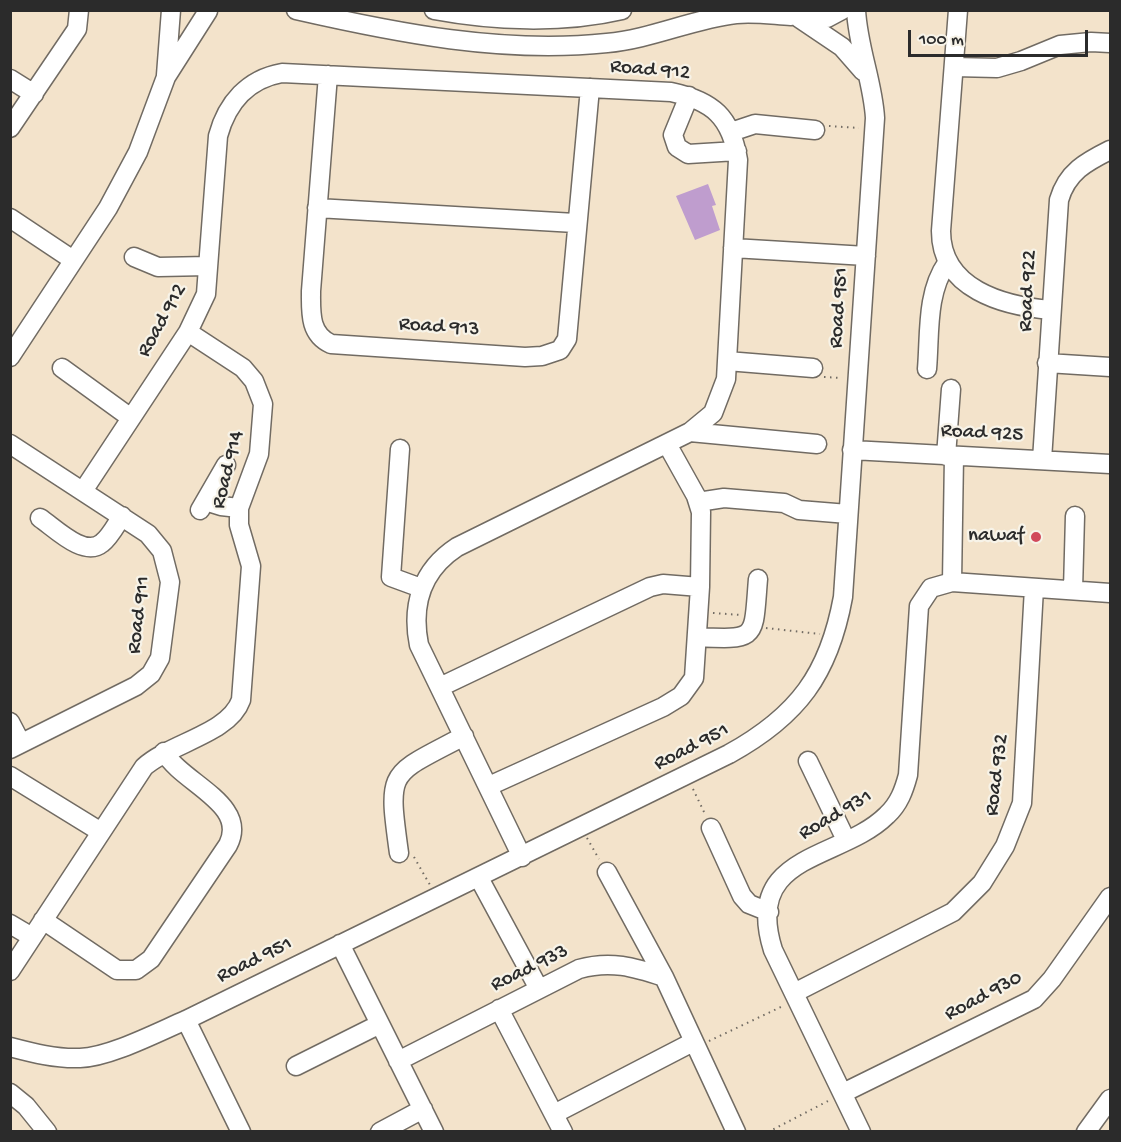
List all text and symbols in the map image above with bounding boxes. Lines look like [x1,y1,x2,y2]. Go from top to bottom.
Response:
scale bar [911,18,1091,56]
text: 100 m [919,30,964,51]
street label: Road 912 [609,55,691,87]
street label: Road 922 [1014,249,1044,333]
street label: Road 951 [825,267,855,349]
street label: Road 912 [133,280,193,362]
street label: Road 913 [398,313,480,343]
street label: Road 925 [940,419,1024,449]
street label: Road 914 [207,428,251,512]
place label: nawaf [968,524,1024,550]
marker: nawaf [1029,530,1043,544]
street label: Road 911 [123,575,157,655]
street label: Road 951 [650,718,734,778]
street label: Road 932 [980,732,1016,818]
street label: Road 931 [795,785,877,847]
street label: Road 951 [213,932,297,990]
street label: Road 933 [487,939,573,999]
street label: Road 930 [941,966,1027,1028]

